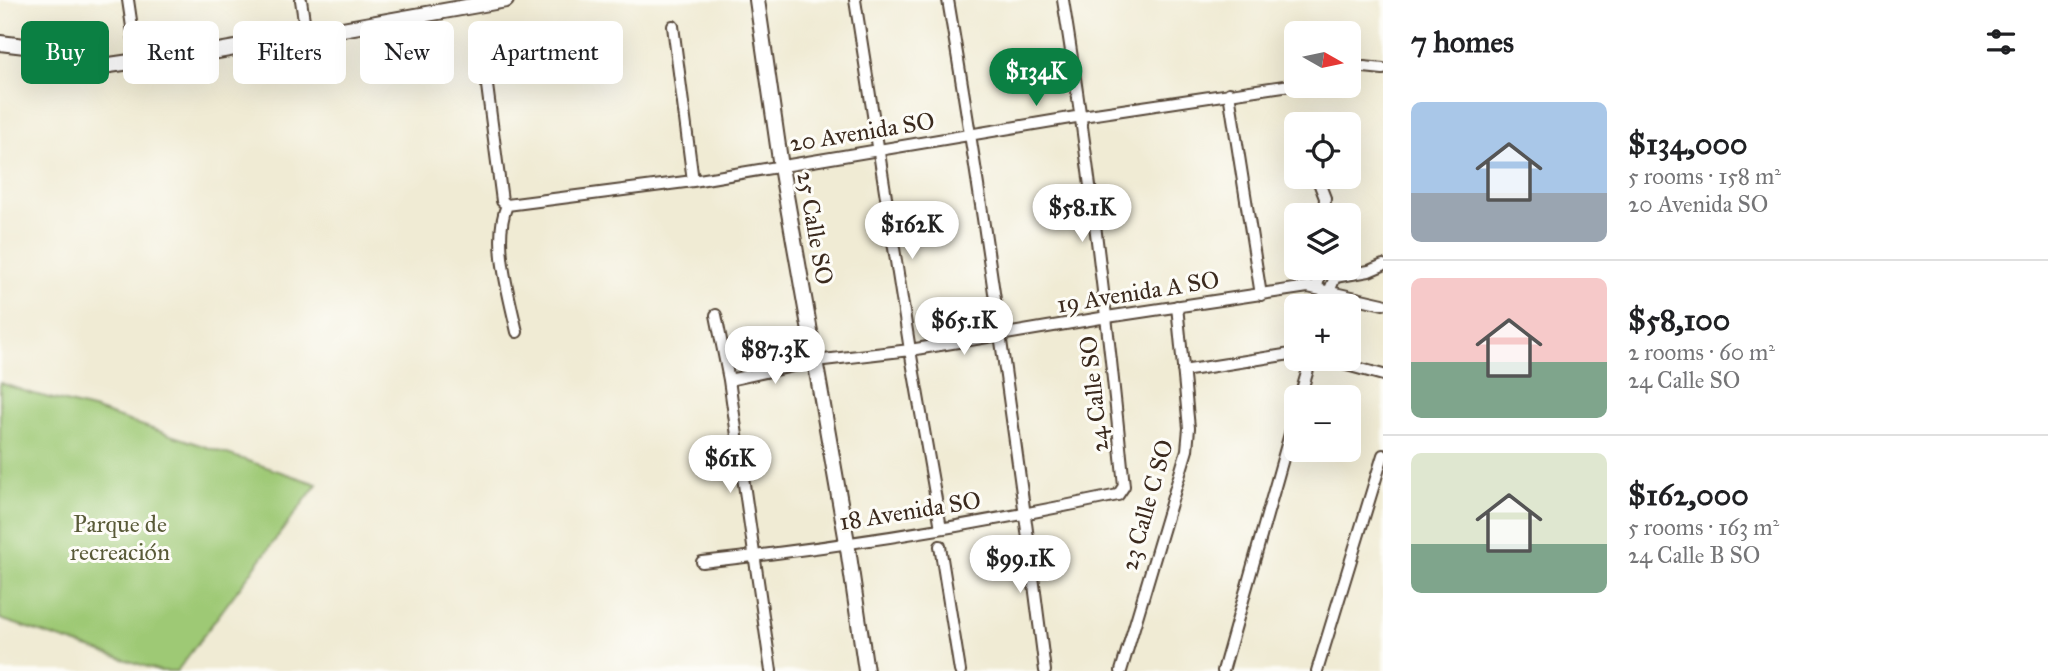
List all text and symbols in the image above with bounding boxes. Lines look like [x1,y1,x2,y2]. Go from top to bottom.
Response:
chip: Buy [21,21,109,84]
chip: Rent [123,21,219,84]
chip: Filters [233,21,346,84]
chip: New [360,21,454,84]
chip: Apartment [468,21,623,84]
north arrow [1284,21,1362,98]
map controls [1284,21,1361,462]
icon: filters [1982,23,2020,61]
text: 7 homes [1411,24,1514,60]
pin: $134K [987,48,1085,108]
text: $134K [1005,57,1067,85]
street label: 20 Avenida SO [787,106,937,158]
button: locate [1284,112,1361,189]
text: $134,000 [1628,126,1747,162]
icon: home [1467,130,1551,214]
text: 5 rooms · 158 m² [1628,162,1781,190]
street label: 25 Calle SO [790,169,840,287]
pin: $58.1K [1025,184,1139,244]
text: 20 Avenida SO [1628,190,1768,218]
text: $58.1K [1049,193,1115,221]
pin: $162K [863,202,961,261]
button: layers [1284,203,1361,280]
text: $162K [881,210,943,238]
street label: 19 Avenida A SO [1055,264,1221,320]
button: + [1284,294,1361,371]
pin: $65.1K [907,298,1021,357]
text: $58,100 [1628,302,1730,338]
text: $65.1K [931,306,997,334]
icon: home [1467,306,1551,390]
pin: $87.3K [718,326,832,386]
street label: 24 Calle SO [1073,334,1115,454]
text: $87.3K [741,335,809,363]
text: 2 rooms · 60 m² [1628,338,1775,366]
text: 24 Calle SO [1628,366,1740,394]
button: − [1284,385,1361,462]
pin: $61K [689,435,771,495]
street label: 23 Calle C SO [1114,436,1180,574]
text: $61K [705,444,755,472]
text: $162,000 [1628,477,1749,513]
icon: home [1467,481,1551,565]
street label: 18 Avenida SO [837,485,983,537]
park label: Parque de recreación [70,509,170,567]
text: 5 rooms · 163 m² [1628,513,1779,541]
pin: $99.1K [963,536,1077,595]
text: 24 Calle B SO [1628,541,1760,569]
text: $99.1K [986,544,1054,572]

